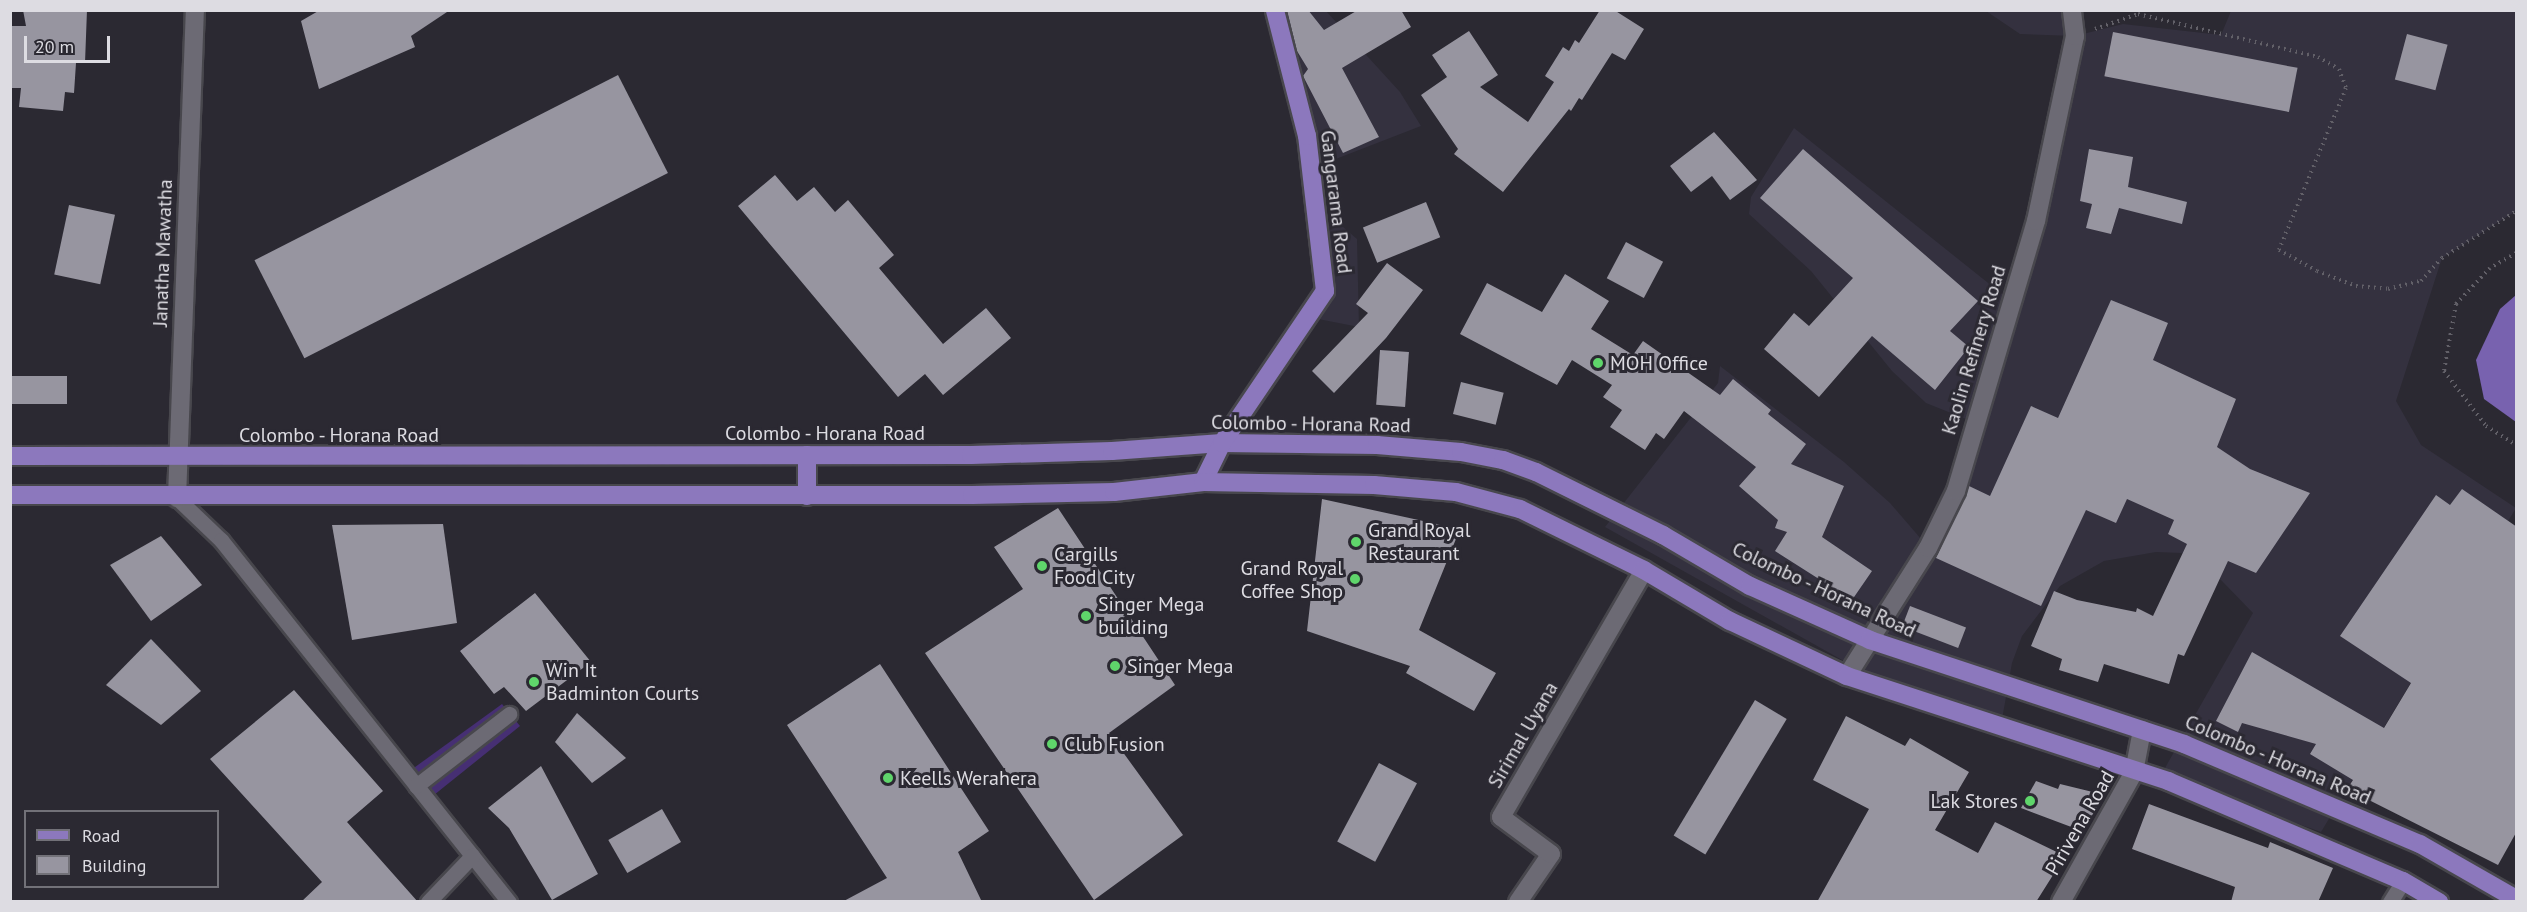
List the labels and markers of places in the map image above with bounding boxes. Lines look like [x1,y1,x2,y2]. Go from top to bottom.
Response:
place label: MOH Office [1610,351,1708,375]
marker: MOH Office [1591,356,1605,370]
place label: Grand Royal Restaurant [1368,518,1470,565]
marker: Grand Royal Restaurant [1349,535,1363,549]
place label: Cargills Food City [1054,542,1135,589]
place label: Grand Royal Coffee Shop [1241,556,1343,603]
marker: Cargills Food City [1035,559,1049,573]
marker: Grand Royal Coffee Shop [1348,572,1362,586]
place label: Singer Mega building [1098,592,1204,639]
marker: Singer Mega building [1079,609,1093,623]
place label: Singer Mega [1127,654,1233,678]
place label: Win It Badminton Courts [546,658,699,705]
marker: Singer Mega [1108,659,1122,673]
marker: Win It Badminton Courts [527,675,541,689]
place label: Club Fusion [1064,732,1165,756]
marker: Club Fusion [1045,737,1059,751]
place label: Keells Werahera [900,766,1037,790]
marker: Keells Werahera [881,771,895,785]
place label: Lak Stores [1930,789,2018,813]
marker: Lak Stores [2023,794,2037,808]

